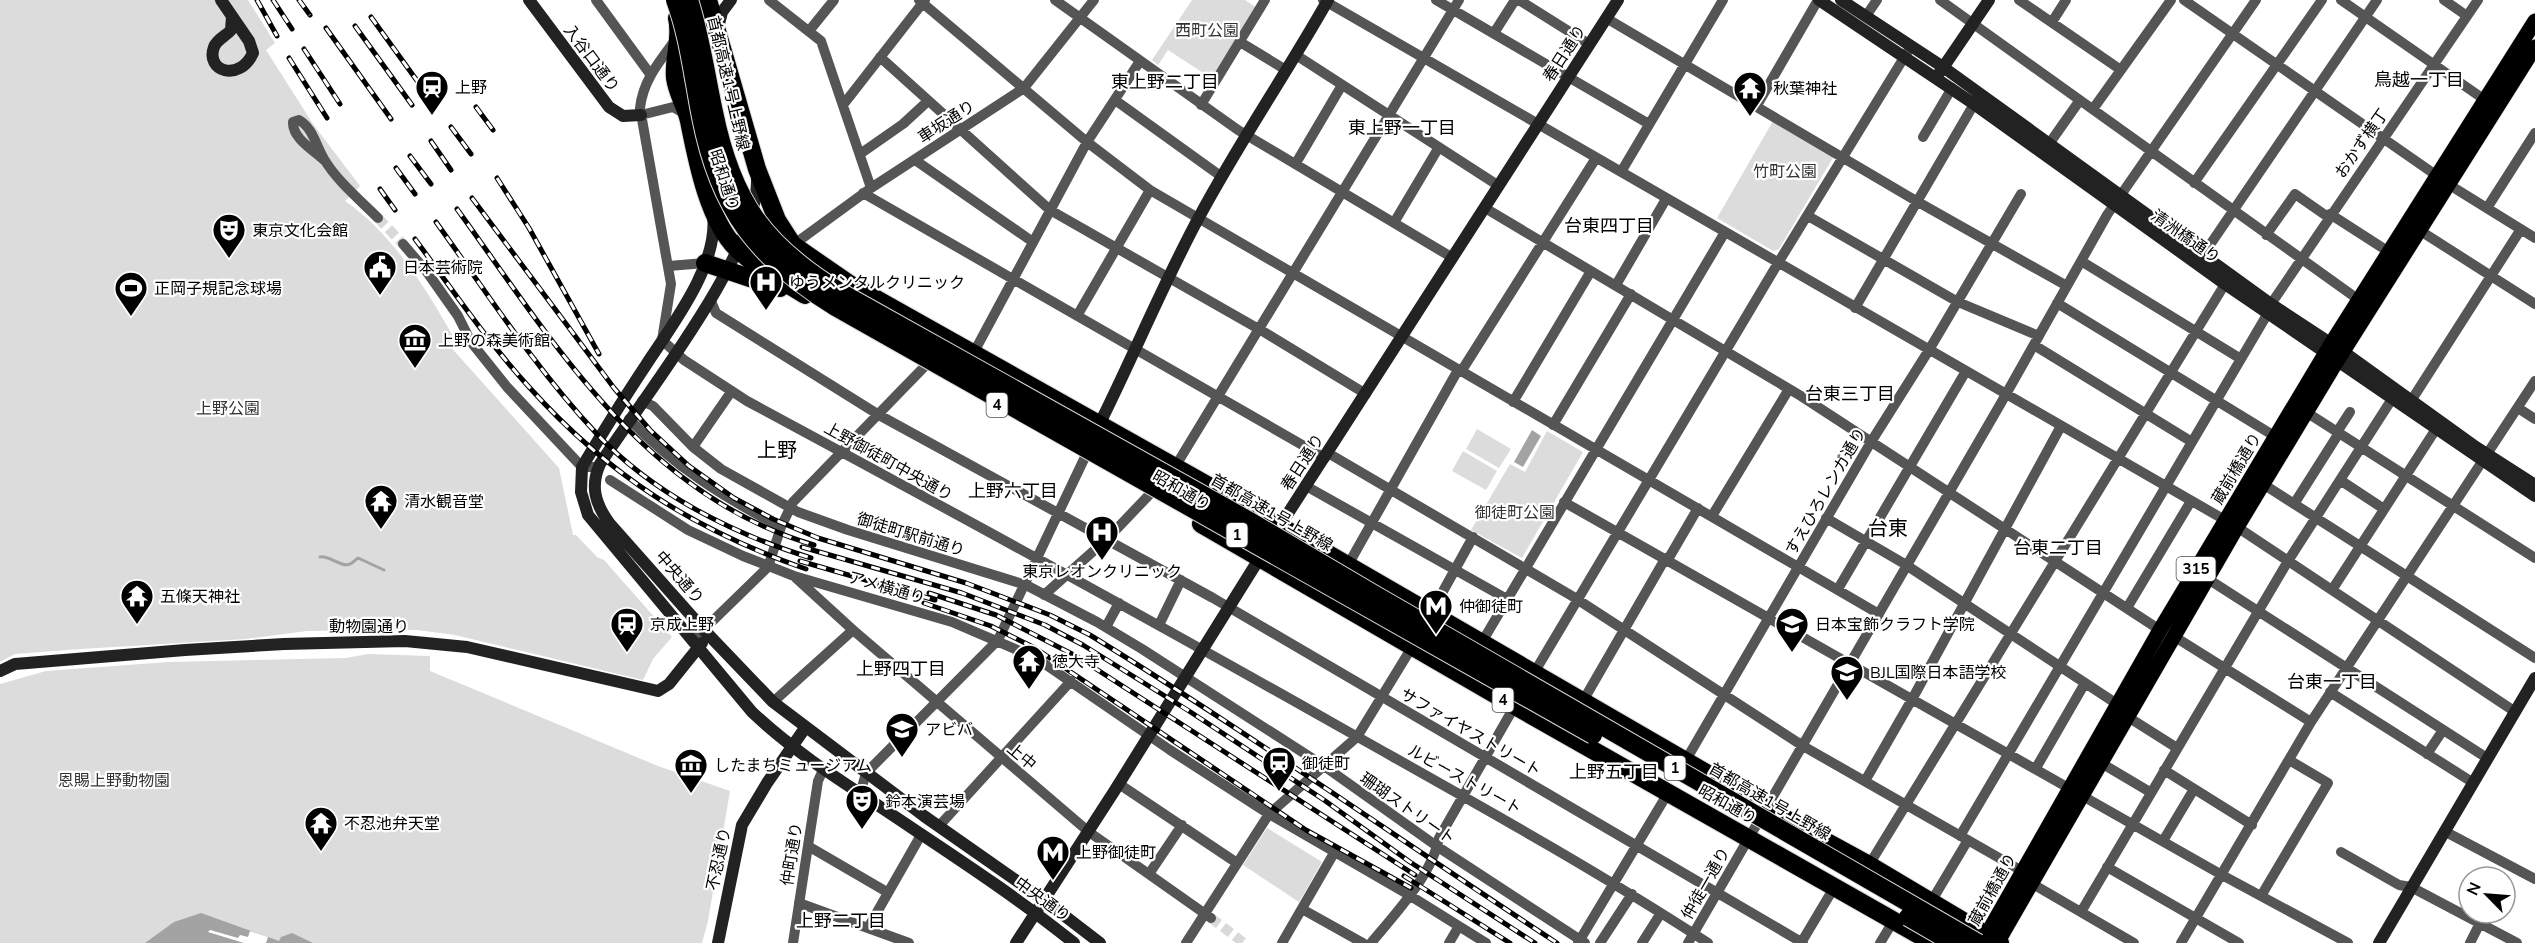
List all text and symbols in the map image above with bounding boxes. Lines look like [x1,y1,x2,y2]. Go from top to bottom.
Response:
street label: 首都高速1号上野線 [702,14,754,153]
street label: 入谷口通り [558,20,624,97]
park label: 西町公園 [1175,20,1239,42]
street label: 春日通り [1538,21,1591,86]
district label: 鳥越一丁目 [2374,68,2464,92]
station icon: 上野 [414,69,450,116]
district label: 東上野二丁目 [1111,70,1219,94]
temple icon: 秋葉神社 [1732,70,1768,117]
place label: 上野 [455,77,487,99]
place label: 秋葉神社 [1773,78,1837,100]
street label: 車坂通り [914,95,979,148]
street label: おかず横丁 [2330,104,2394,183]
district label: 東上野一丁目 [1348,116,1456,140]
street label: 昭和通り [704,146,744,214]
park label: 竹町公園 [1753,161,1817,183]
street label: 清洲橋通り [2146,205,2225,269]
theatre icon: 東京文化会館 [211,212,247,259]
district label: 台東四丁目 [1564,214,1654,238]
place label: 東京文化会館 [252,220,348,242]
public building icon: 日本芸術院 [362,249,398,296]
place label: 日本芸術院 [403,257,483,279]
hospital icon: ゆうメンタルクリニック [748,264,784,311]
sports icon: 正岡子規記念球場 [113,270,149,317]
place label: ゆうメンタルクリニック [789,272,965,294]
place label: 正岡子規記念球場 [154,278,282,300]
museum icon: 上野の森美術館 [397,322,433,369]
place label: 上野の森美術館 [438,330,550,352]
district label: 台東三丁目 [1805,382,1895,406]
road number: 4 [986,393,1008,417]
park label: 上野公園 [196,398,260,420]
street label: 上野御徒町中央通り [820,417,957,506]
street label: すえひろレンガ通り [1780,424,1871,559]
street label: 蔵前橋通り [2207,429,2267,508]
street label: 春日通り [1276,430,1329,495]
district label: 上野 [757,437,797,464]
street label: 昭和通り [1148,465,1215,516]
street label: 首都高速1号上野線 [1208,469,1336,555]
district label: 上野六丁目 [968,479,1058,503]
temple icon: 清水観音堂 [363,483,399,530]
place label: 清水観音堂 [404,491,484,513]
park label: 御徒町公園 [1475,502,1555,524]
street label: 御徒町駅前通り [854,508,967,562]
hospital icon: 東京レオンクリニック [1084,514,1120,561]
district label: 台東 [1868,515,1908,542]
road number: 1 [1226,523,1248,547]
district label: 台東二丁目 [2013,536,2103,560]
street label: 中央通り [650,546,709,609]
road number: 315 [2176,557,2216,581]
place label: 東京レオンクリニック [1022,561,1182,583]
street label: アメ横通り [846,566,928,609]
temple icon: 五條天神社 [119,578,155,625]
place label: 五條天神社 [160,586,240,608]
metro station icon: 仲御徒町 [1418,588,1454,635]
place label: 仲御徒町 [1459,596,1523,618]
station icon: 京成上野 [609,606,645,653]
school or university icon: 日本宝飾クラフト学院 [1774,606,1810,653]
place label: 京成上野 [650,614,714,636]
place label: 日本宝飾クラフト学院 [1815,614,1975,636]
street label: 動物園通り [329,616,409,638]
temple icon: 徳大寺 [1011,643,1047,690]
place label: 徳大寺 [1052,651,1100,673]
school or university icon: BJL国際日本語学校 [1829,654,1865,701]
district label: 上野四丁目 [856,657,946,681]
place label: BJL国際日本語学校 [1870,662,2007,684]
district label: 台東一丁目 [2287,670,2377,694]
street label: サファイヤストリート [1396,683,1545,782]
road number: 4 [1492,688,1514,712]
school or university icon: アビバ [884,711,920,758]
place label: アビバ [925,719,973,741]
street label: 上中 [1002,738,1041,775]
street label: ルビーストリート [1404,739,1525,820]
station icon: 御徒町 [1261,745,1297,792]
museum icon: したまちミュージアム [673,747,709,794]
place label: 御徒町 [1302,753,1350,775]
place label: したまちミュージアム [714,755,872,777]
road number: 1 [1664,756,1686,780]
street label: 首都高速1号上野線 [1704,758,1835,846]
district label: 上野五丁目 [1569,760,1659,784]
street label: 珊瑚ストリート [1355,768,1460,850]
park label: 恩賜上野動物園 [58,770,170,792]
street label: 昭和通り [1694,780,1761,830]
theatre icon: 鈴本演芸場 [844,783,880,830]
place label: 鈴本演芸場 [885,791,965,813]
temple icon: 不忍池弁天堂 [303,805,339,852]
place label: 不忍池弁天堂 [344,813,440,835]
street label: 仲町通り [776,821,808,887]
street label: 不忍通り [702,826,736,893]
metro station icon: 上野御徒町 [1035,834,1071,881]
place label: 上野御徒町 [1076,842,1156,864]
street label: 仲徒一通り [1676,843,1735,924]
street label: 蔵前橋通り [1964,849,2022,930]
north arrow [2457,865,2517,925]
street label: 中央通り [1010,872,1075,928]
text: N [2462,879,2487,899]
district label: 上野二丁目 [796,909,886,933]

